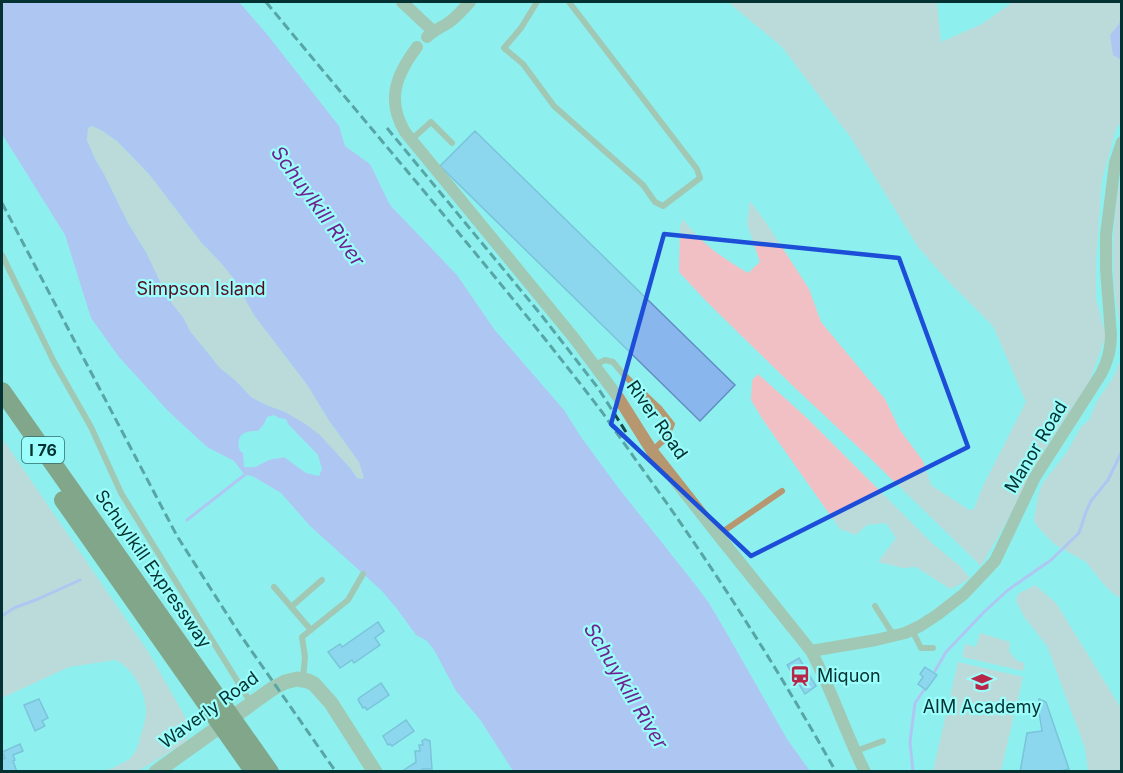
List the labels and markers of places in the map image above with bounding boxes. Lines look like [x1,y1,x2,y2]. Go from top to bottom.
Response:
station icon: Miquon [788,664,812,688]
place label: Miquon [817,665,881,686]
school or university icon: AIM Academy [970,670,994,694]
place label: AIM Academy [923,696,1041,717]

